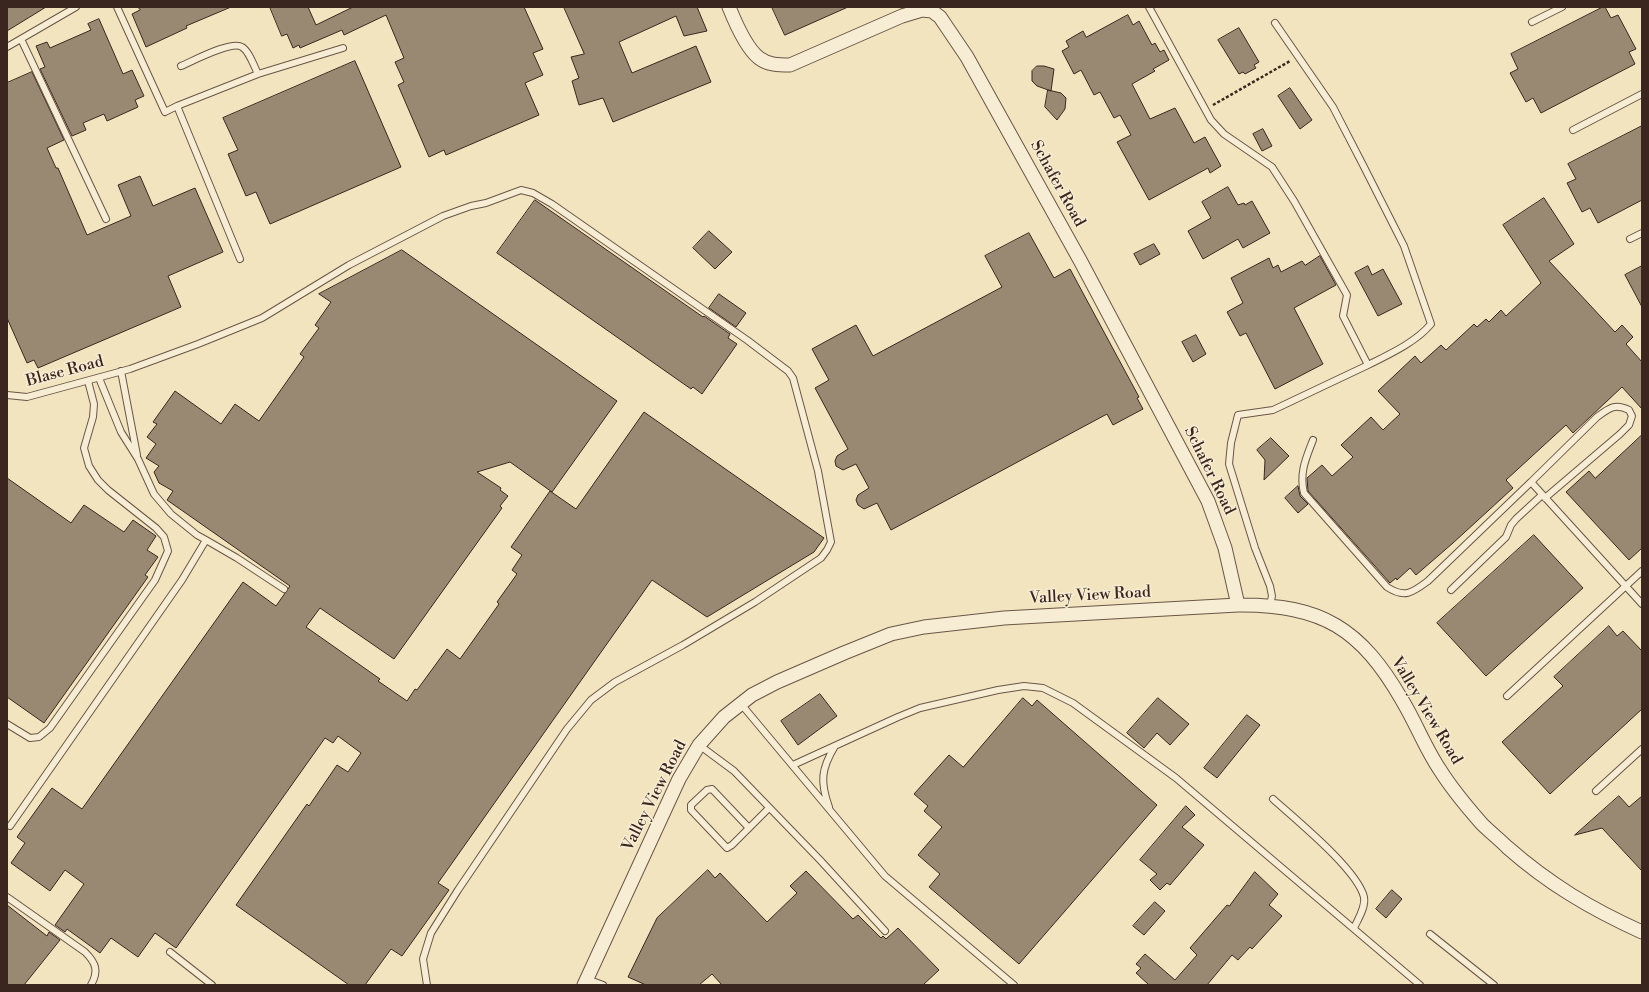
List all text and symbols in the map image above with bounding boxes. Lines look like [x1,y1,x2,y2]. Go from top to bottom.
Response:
street label: Schafer Road [1025,138,1089,230]
street label: Blase Road [24,352,106,392]
street label: Schafer Road [1179,424,1239,518]
street label: Valley View Road [1029,583,1151,609]
street label: Valley View Road [1386,654,1466,768]
street label: Valley View Road [619,737,691,855]

